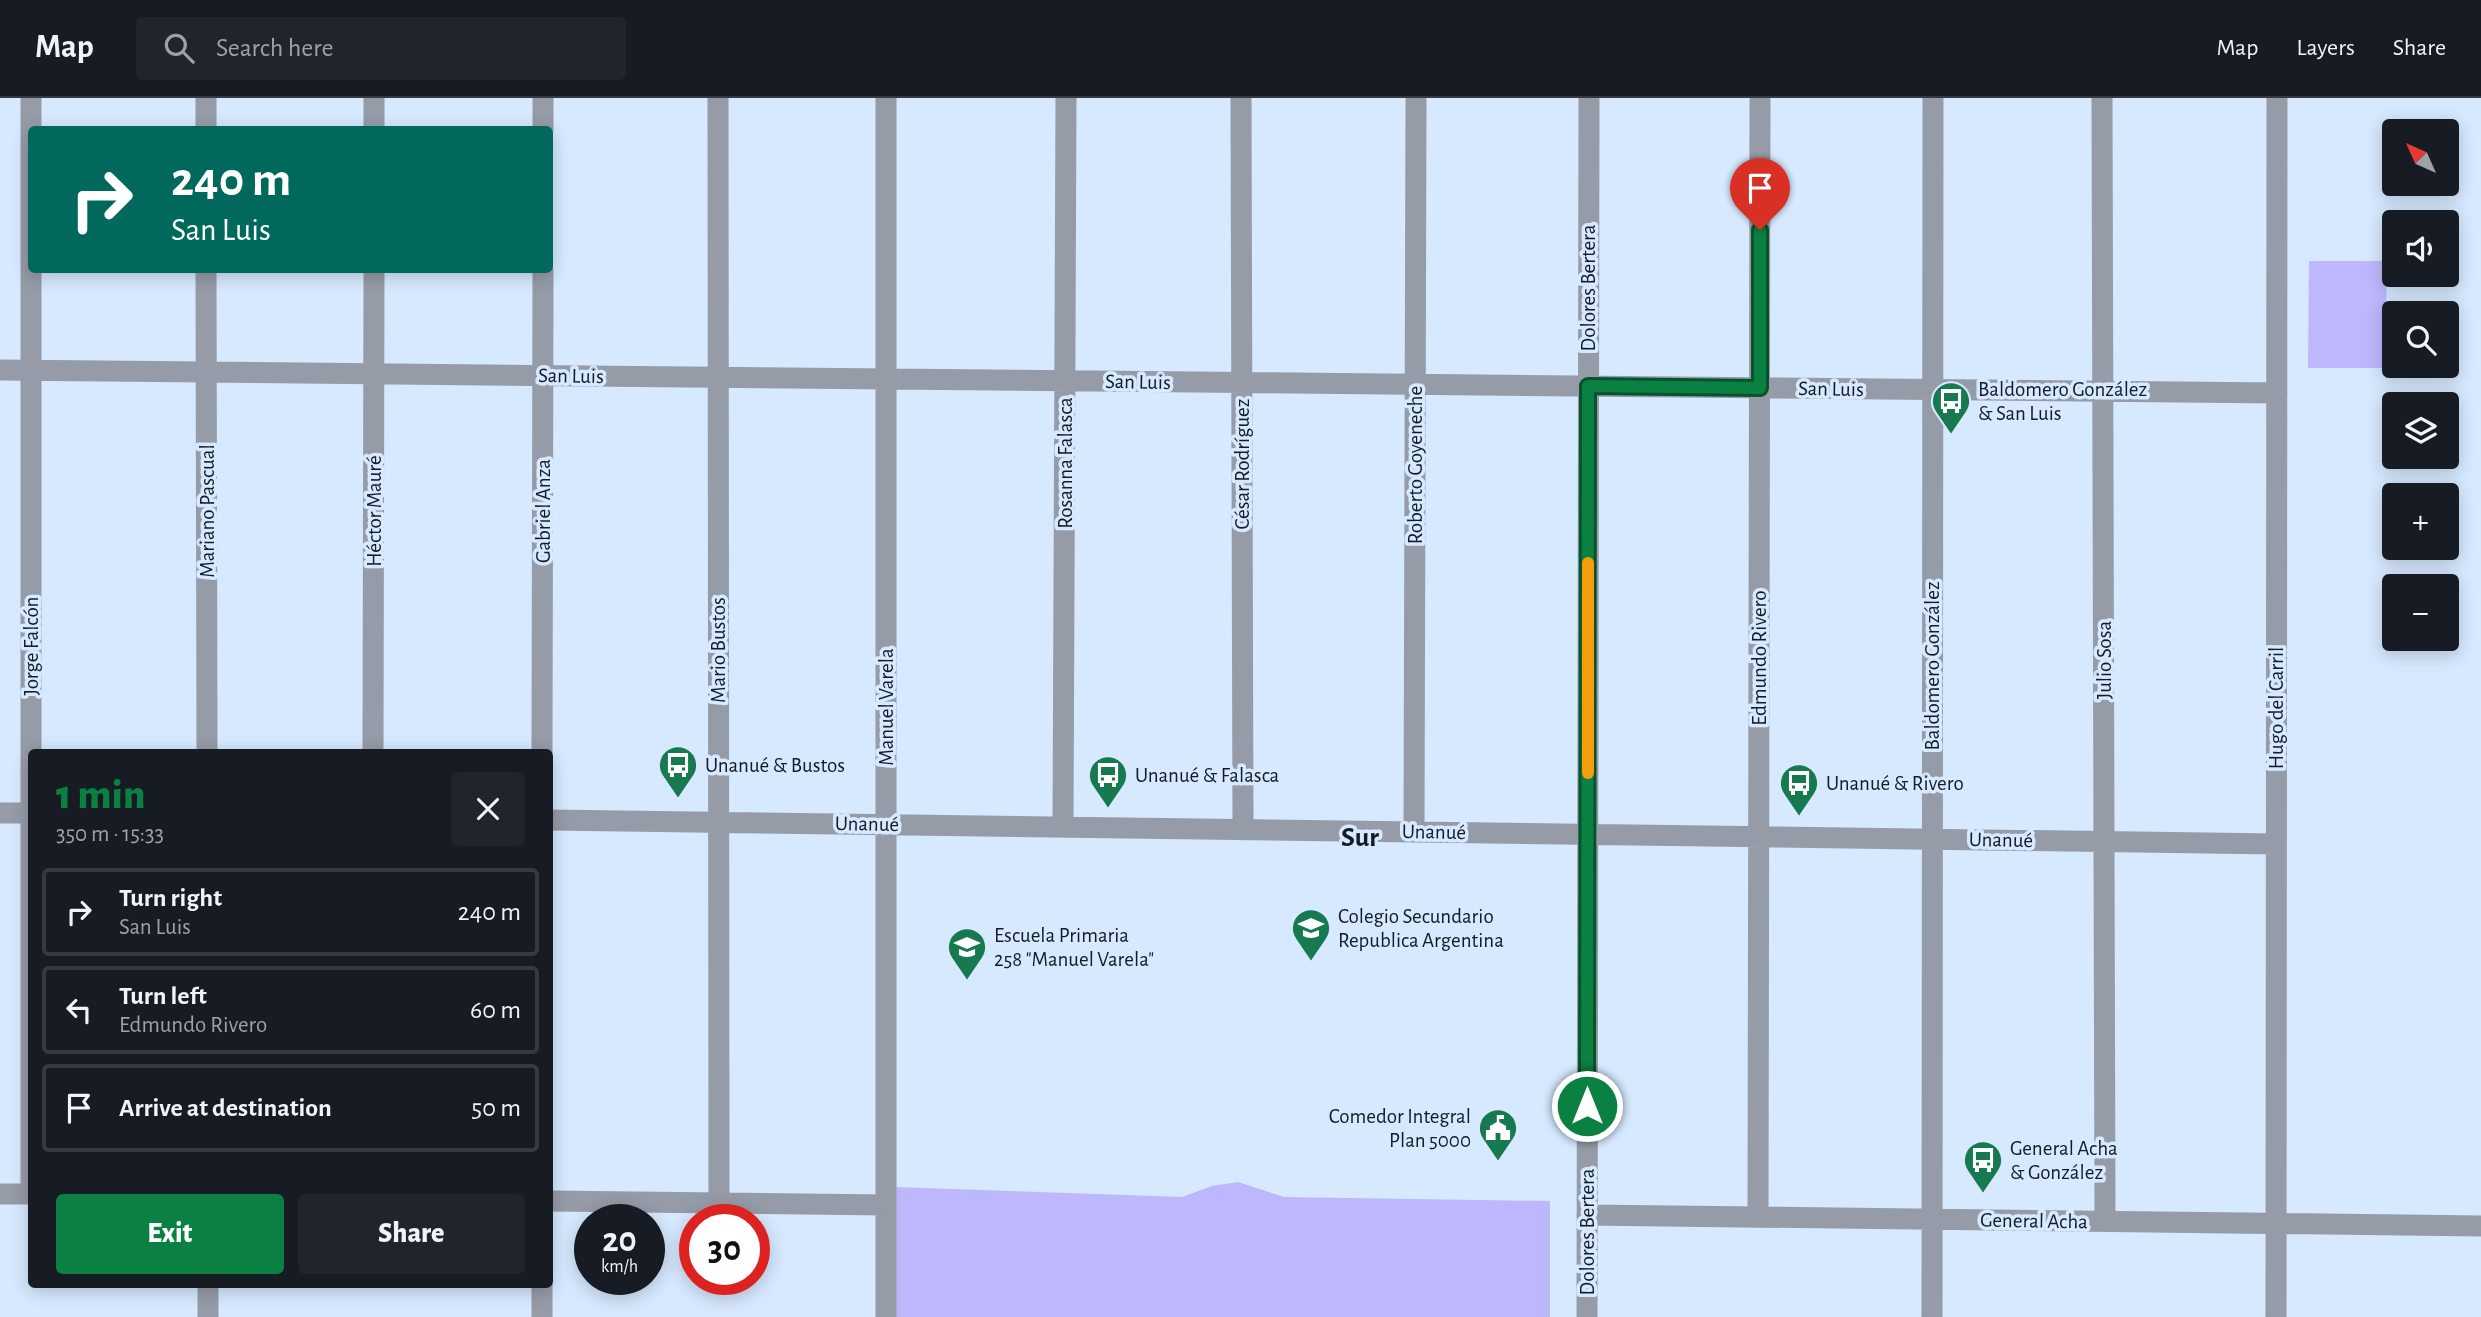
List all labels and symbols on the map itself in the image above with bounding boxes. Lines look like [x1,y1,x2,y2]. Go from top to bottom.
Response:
north arrow [2382,119,2459,196]
pin [1730,158,1790,230]
street label: Dolores Bertera [1578,224,1599,351]
street label: San Luis [538,365,604,387]
street label: San Luis [1105,371,1171,393]
street label: San Luis [1798,378,1864,400]
place label: Baldomero González & San Luis [1978,379,2147,424]
bus stop icon: Baldomero González & San Luis [1930,380,1972,435]
street label: Roberto Goyeneche [1405,386,1426,544]
street label: Rosanna Falasca [1055,397,1076,529]
street label: César Rodríguez [1232,399,1253,529]
street label: Mariano Pascual [197,444,218,578]
street label: Héctor Mauré [364,455,385,567]
street label: Gabriel Anza [533,459,554,563]
street label: Baldomero González [1922,581,1943,751]
street label: Edmundo Rivero [1749,590,1770,726]
street label: Jorge Falcón [21,597,42,695]
street label: Mario Bustos [708,597,729,703]
street label: Julio Sosa [2094,621,2115,699]
street label: Hugo del Carril [2266,647,2287,769]
street label: Manuel Varela [876,648,897,766]
bus stop icon: Unanué & Bustos [657,744,699,799]
bus stop icon: Unanué & Falasca [1087,754,1129,809]
place label: Unanué & Bustos [705,755,845,776]
bus stop icon: Unanué & Rivero [1778,762,1820,817]
place label: Unanué & Falasca [1135,765,1280,786]
place label: Unanué & Rivero [1826,773,1964,794]
street label: Unanué [835,813,899,835]
street label: Unanué [1402,821,1466,843]
district label: Sur [1341,824,1379,852]
street label: Unanué [1969,829,2033,851]
place label: Colegio Secundario Republica Argentina [1338,906,1504,951]
school or university icon: Colegio Secundario Republica Argentina [1290,907,1332,962]
place label: Escuela Primaria 258 "Manuel Varela" [994,925,1154,970]
school or university icon: Escuela Primaria 258 "Manuel Varela" [946,926,988,981]
position arrow [1550,1069,1624,1143]
place label: Comedor Integral Plan 5000 [1329,1106,1471,1151]
public building icon: Comedor Integral Plan 5000 [1477,1107,1519,1162]
place label: General Acha & González [2010,1138,2118,1183]
bus stop icon: General Acha & González [1962,1139,2004,1194]
street label: Dolores Bertera [1577,1168,1598,1295]
speed limit sign: 30 [679,1204,770,1295]
street label: General Acha [1980,1210,2088,1232]

